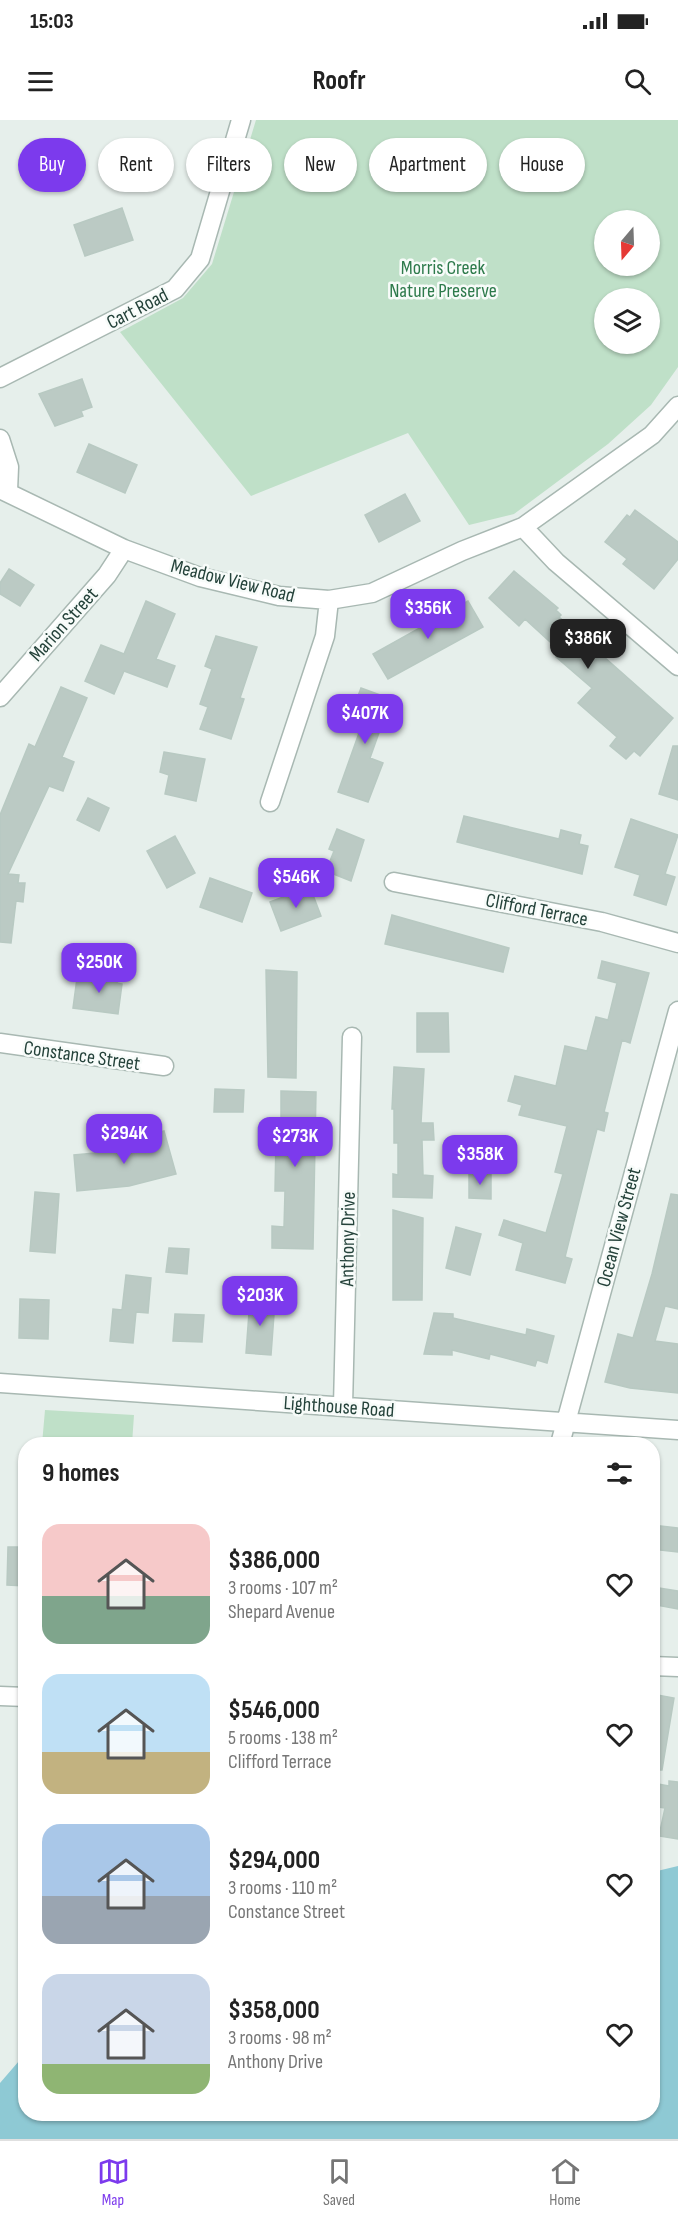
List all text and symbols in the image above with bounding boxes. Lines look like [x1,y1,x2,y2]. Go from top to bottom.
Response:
text: 15:03 [30,8,74,35]
icon: menu [24,65,57,98]
text: Roofr [312,65,366,97]
icon: search [621,65,654,98]
chip: Buy [18,138,86,192]
chip: Rent [98,138,174,192]
chip: Filters [186,138,272,192]
chip: New [284,138,357,192]
chip: Apartment [369,138,487,192]
chip: House [499,138,585,192]
north arrow [594,210,660,276]
map controls [594,210,660,354]
park label: Morris Creek Nature Preserve [389,256,497,303]
street label: Cart Road [103,283,172,334]
button: layers [594,288,660,354]
street label: Meadow View Road [168,554,297,608]
street label: Marion Street [24,583,103,667]
pin: $356K [386,589,470,640]
text: $356K [404,596,452,620]
pin: $386K [546,619,630,670]
text: $386K [564,626,612,650]
pin: $407K [323,694,407,745]
text: $407K [341,701,389,725]
pin: $546K [254,858,338,909]
text: $546K [272,865,320,889]
street label: Clifford Terrace [484,888,590,932]
pin: $250K [57,943,141,994]
text: $250K [75,950,123,974]
street label: Constance Street [22,1036,142,1076]
pin: $294K [82,1114,166,1165]
pin: $273K [253,1117,337,1168]
text: $294K [100,1121,148,1145]
text: $273K [272,1124,318,1148]
pin: $358K [438,1135,522,1186]
text: $358K [456,1142,504,1166]
street label: Ocean View Street [592,1165,646,1290]
street label: Anthony Drive [335,1191,361,1288]
pin: $203K [218,1276,302,1327]
text: $203K [236,1283,284,1307]
street label: Lighthouse Road [283,1391,395,1423]
icon: filters [603,1457,636,1490]
text: 9 homes [42,1458,120,1489]
text: $386,000 [228,1545,320,1576]
icon: home [90,1548,162,1620]
icon: heart [603,1568,636,1601]
text: 3 rooms · 107 m² [228,1576,338,1600]
text: Shepard Avenue [228,1600,335,1624]
text: $546,000 [228,1695,320,1726]
icon: home [90,1698,162,1770]
icon: heart [603,1718,636,1751]
text: 5 rooms · 138 m² [228,1726,338,1750]
text: Clifford Terrace [228,1750,332,1774]
text: $294,000 [228,1845,320,1876]
icon: home [90,1848,162,1920]
icon: heart [603,1868,636,1901]
text: 3 rooms · 110 m² [228,1876,337,1900]
text: Constance Street [228,1900,345,1924]
text: $358,000 [228,1995,320,2026]
icon: home [90,1998,162,2070]
icon: heart [603,2018,636,2051]
text: 3 rooms · 98 m² [228,2026,332,2050]
text: Anthony Drive [228,2050,323,2074]
tab: Map [97,2155,130,2210]
tab: Saved [323,2155,356,2210]
tab: Home [549,2155,582,2210]

